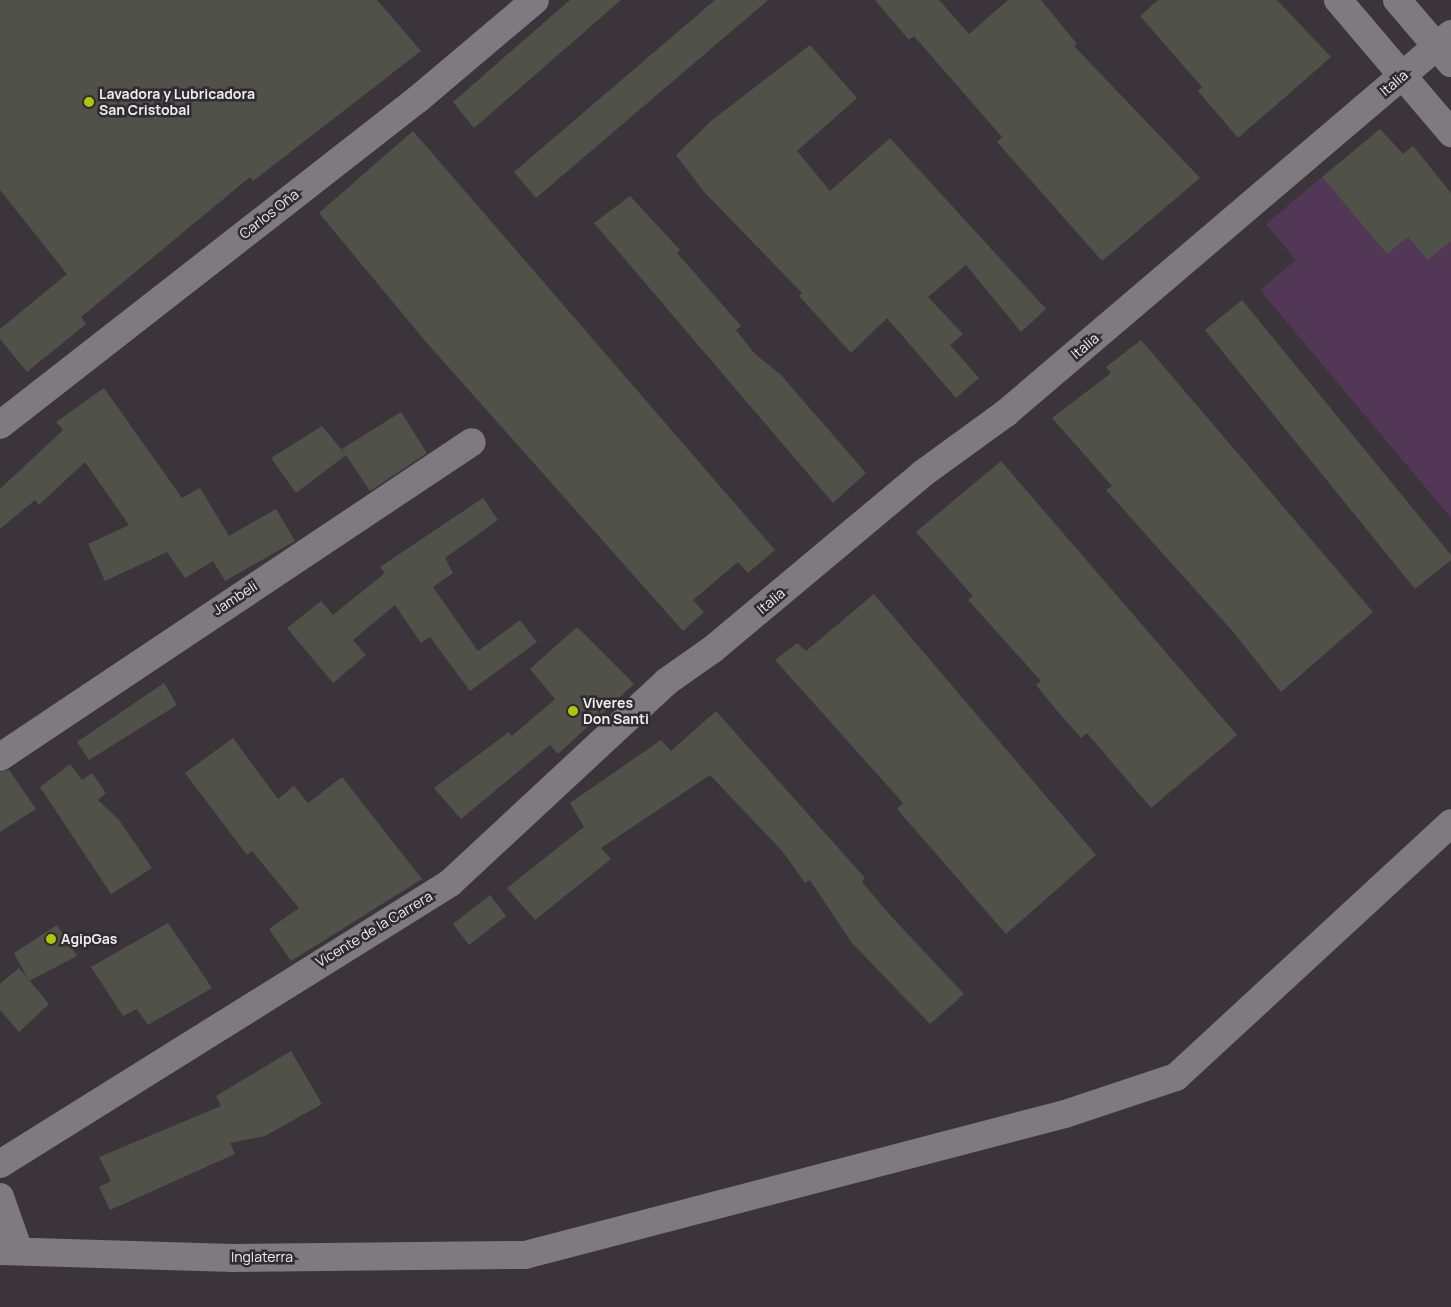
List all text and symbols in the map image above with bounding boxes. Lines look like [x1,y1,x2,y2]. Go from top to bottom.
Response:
street label: Italia [1377,67,1411,99]
place label: Lavadora y Lubricadora San Cristobal [99,86,255,118]
marker: Lavadora y Lubricadora San Cristobal [83,96,95,108]
street label: Carlos Oña [236,186,302,242]
street label: Italia [1068,330,1102,362]
street label: Jambeli [210,578,260,618]
street label: Italia [754,585,788,617]
place label: Viveres Don Santi [583,695,649,728]
marker: Viveres Don Santi [567,705,579,717]
street label: Vicente de la Carrera [313,888,435,970]
place label: AgipGas [61,931,117,947]
marker: AgipGas [45,933,57,945]
street label: Inglaterra [231,1249,293,1265]

